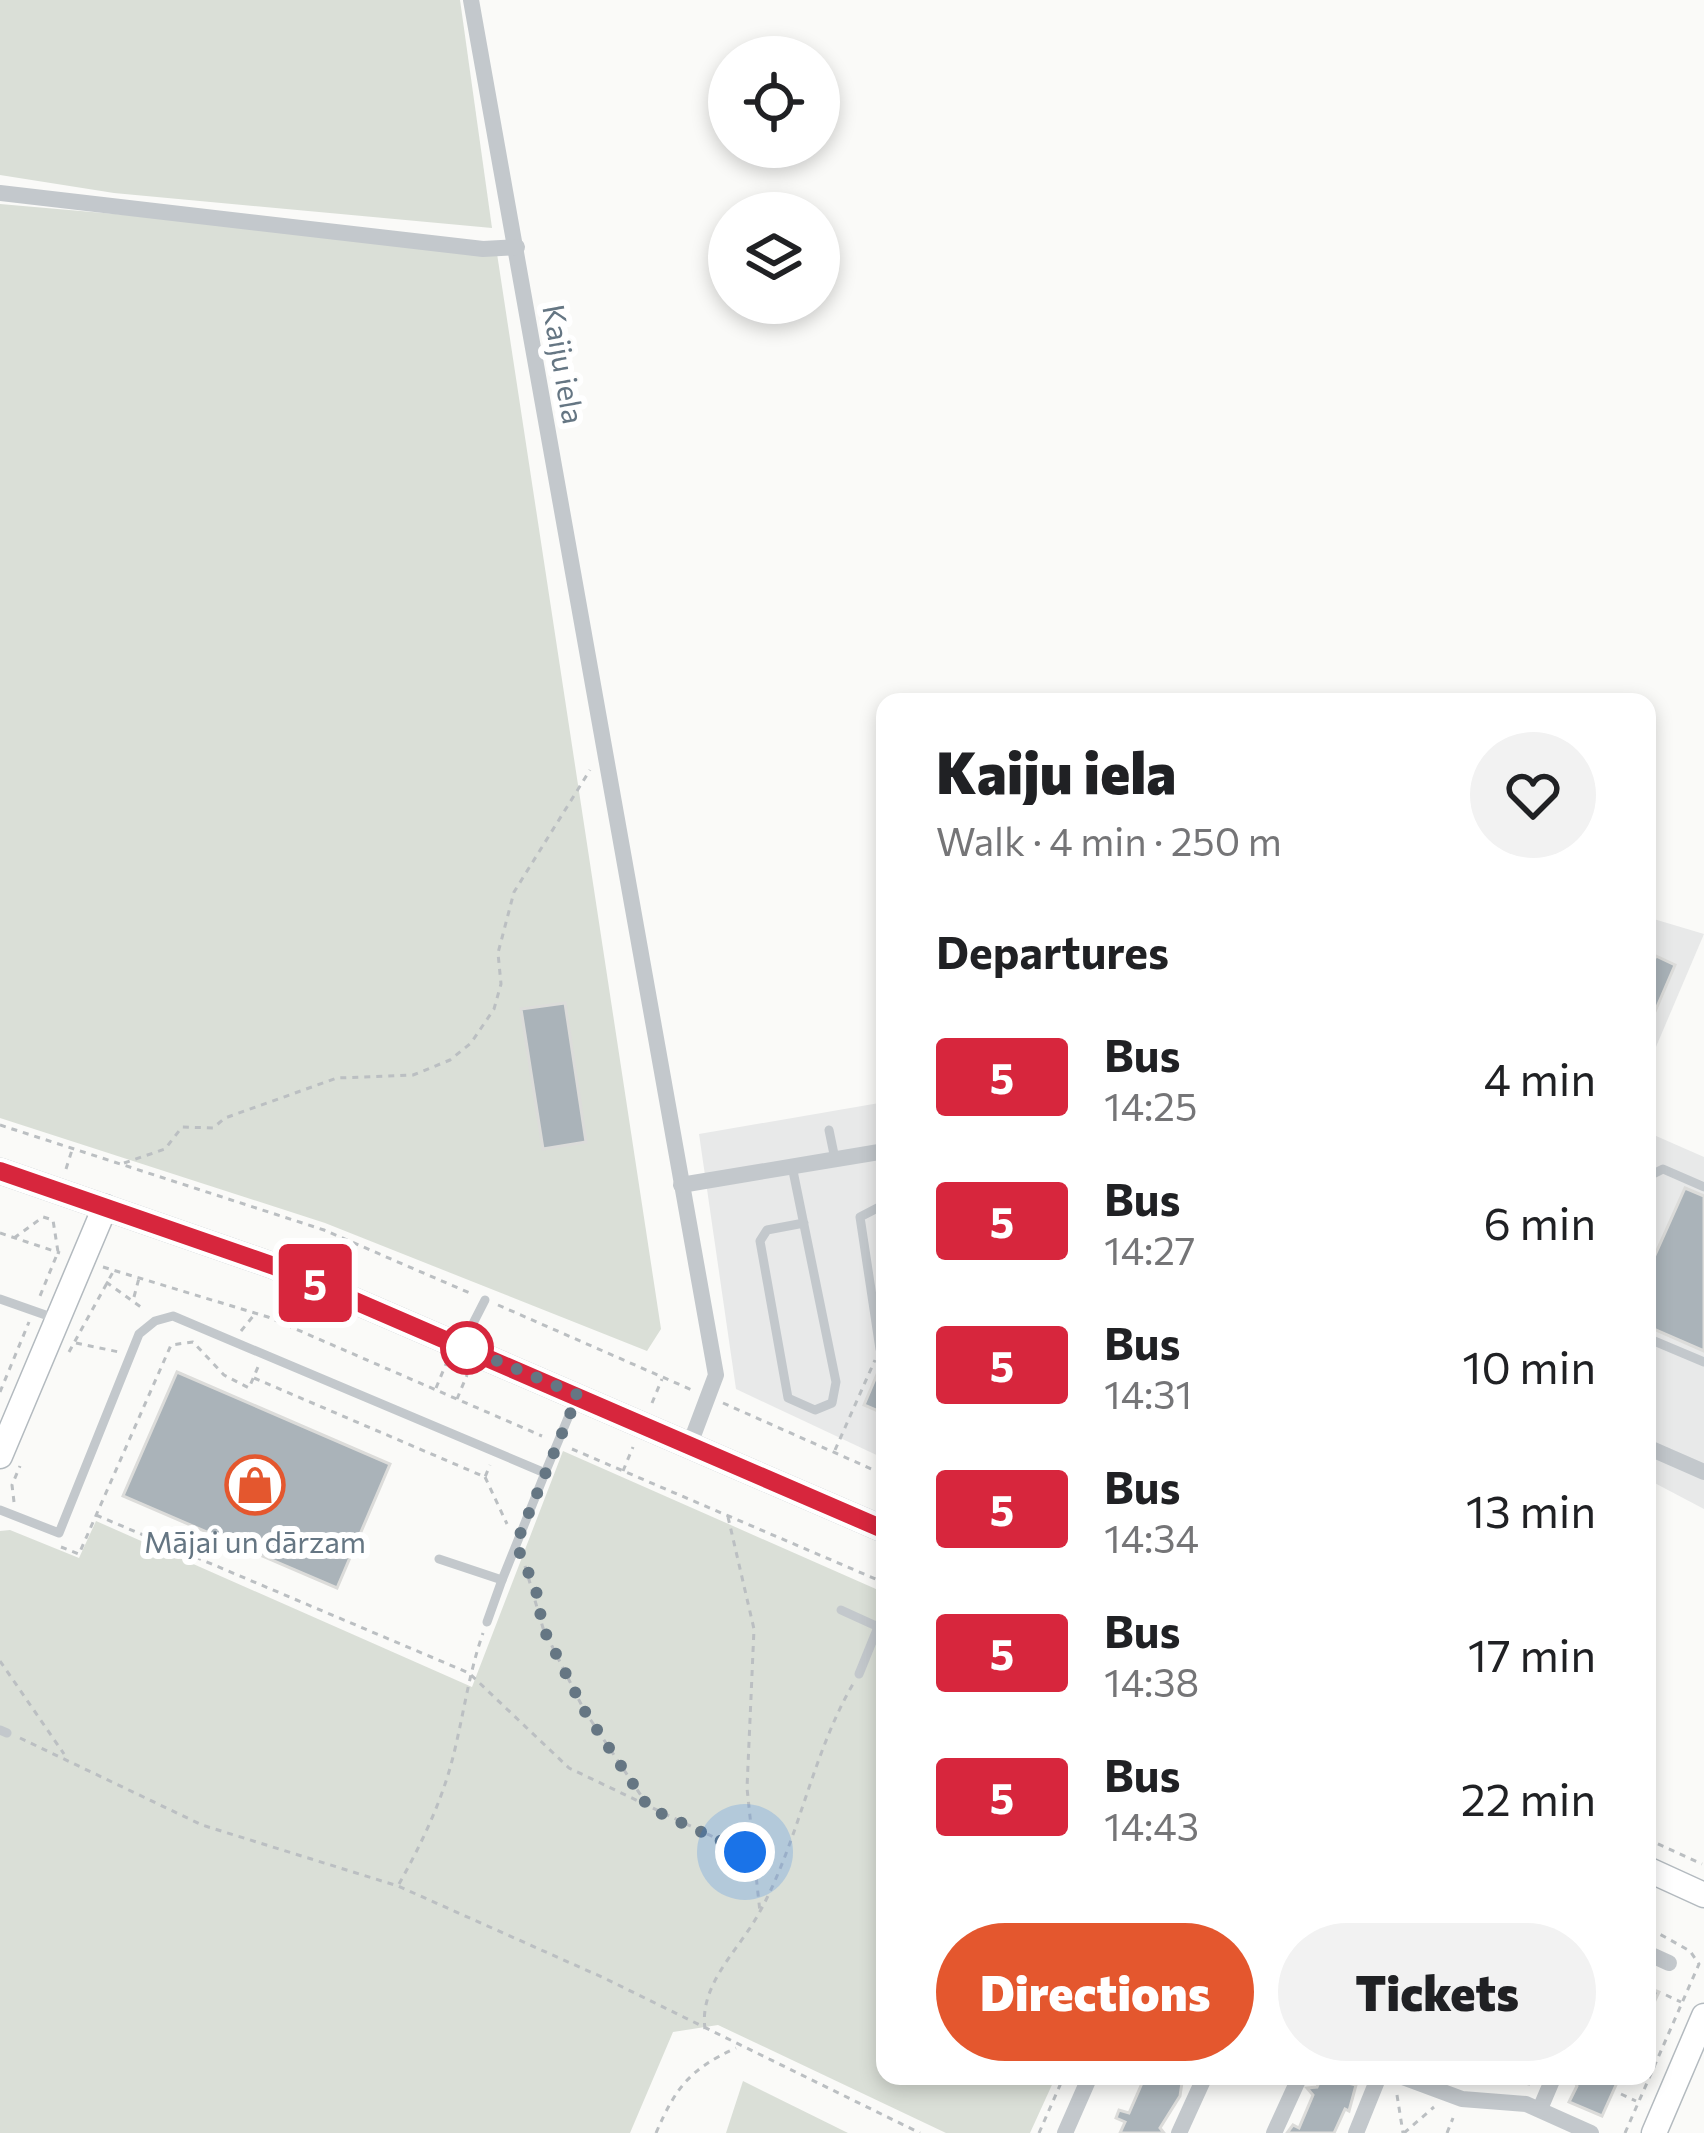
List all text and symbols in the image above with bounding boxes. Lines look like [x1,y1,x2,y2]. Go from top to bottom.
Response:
map controls [708,36,840,324]
button: locate [708,36,840,168]
button: layers [708,192,840,324]
street label: Kaiju iela [536,301,594,427]
button: heart [1470,732,1596,858]
text: Kaiju iela [936,736,1176,806]
text: Walk · 4 min · 250 m [936,816,1282,864]
text: Departures [936,923,1169,978]
text: Bus [1104,1026,1180,1081]
text: 4 min [1484,1050,1596,1105]
text: 5 [990,1051,1014,1103]
text: 14:25 [1104,1081,1197,1129]
text: Bus [1104,1170,1180,1225]
text: 6 min [1483,1194,1596,1249]
text: 5 [990,1195,1014,1247]
text: 14:27 [1104,1225,1195,1273]
line badge: 5 [276,1244,354,1322]
text: 5 [303,1257,327,1309]
text: Bus [1104,1314,1180,1369]
unlabelled marker [442,1323,492,1373]
text: 10 min [1462,1338,1596,1393]
text: 5 [990,1339,1014,1391]
text: 14:31 [1104,1369,1192,1417]
shop icon: Mājai un dārzam [224,1454,286,1516]
text: Bus [1104,1458,1180,1513]
text: 13 min [1466,1482,1596,1537]
text: 5 [990,1483,1014,1535]
text: 14:34 [1104,1513,1199,1561]
place label: Mājai un dārzam [144,1522,366,1559]
text: Bus [1104,1602,1180,1657]
text: 17 min [1468,1626,1596,1681]
text: 5 [990,1627,1014,1679]
text: 14:38 [1104,1657,1199,1705]
text: Bus [1104,1746,1180,1801]
text: 22 min [1461,1770,1596,1825]
text: 5 [990,1771,1014,1823]
text: 14:43 [1104,1801,1199,1849]
your location [715,1822,775,1882]
button: Directions [936,1923,1254,2061]
button: Tickets [1278,1923,1596,2061]

